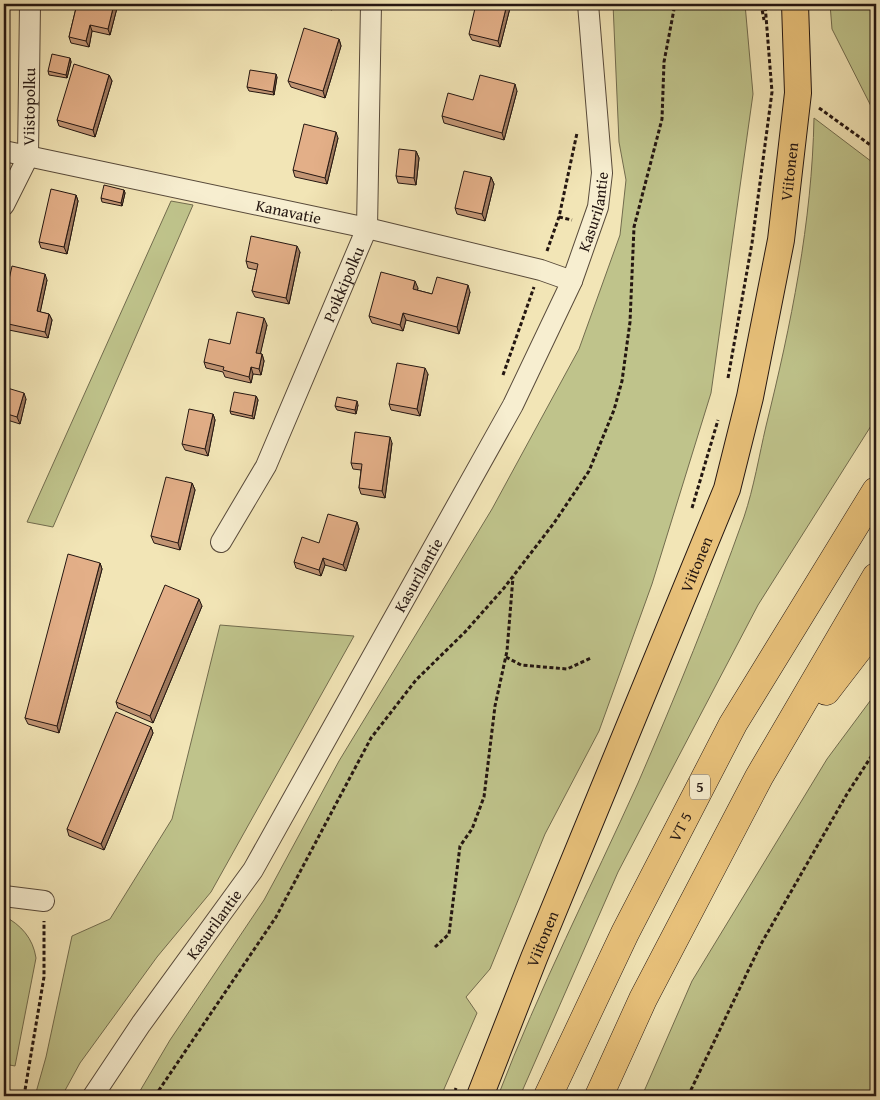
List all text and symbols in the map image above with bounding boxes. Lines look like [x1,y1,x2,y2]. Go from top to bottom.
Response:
street label: Viistopolku [16,67,41,146]
street label: Viitonen [774,141,804,202]
street label: Kasurilantie [571,170,614,255]
street label: Kanavatie [254,193,324,230]
street label: Poikkipolku [317,242,370,326]
street label: Viitonen [674,532,718,596]
street label: Kasurilantie [388,533,448,617]
road number: 5 [690,774,710,800]
street label: VT 5 [662,807,698,846]
street label: Kasurilantie [180,884,247,964]
street label: Viitonen [520,907,564,970]

